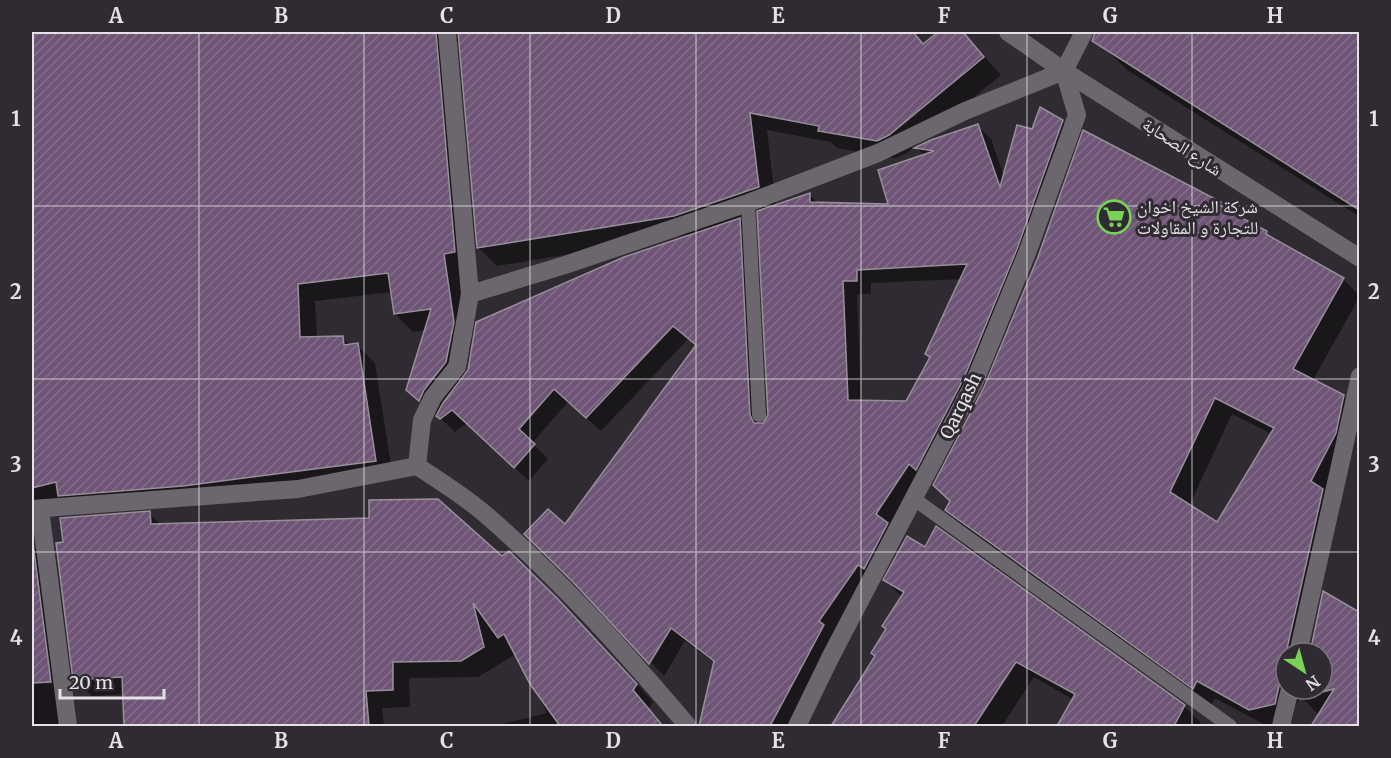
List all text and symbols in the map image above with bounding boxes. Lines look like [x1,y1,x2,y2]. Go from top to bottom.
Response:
text: A [108,3,124,28]
text: B [274,3,288,28]
text: C [440,3,454,28]
text: D [605,3,621,28]
text: E [771,3,785,28]
text: F [938,3,951,28]
text: G [1103,3,1118,28]
text: H [1267,3,1283,28]
text: 1 [11,106,21,131]
text: 1 [1369,106,1379,131]
street label: شارع الصحابة [1138,112,1226,181]
place label: شركة الشيخ اخوان للتجارة و المقاولات [1137,195,1258,239]
supermarket icon: شركة الشيخ اخوان للتجارة و المقاولات [1096,199,1132,235]
text: 2 [10,279,22,304]
text: 2 [1368,279,1380,304]
street label: Qarqash [935,369,987,443]
text: 3 [10,452,22,477]
text: 3 [1368,452,1380,477]
text: 4 [10,625,23,650]
text: 4 [1368,625,1381,650]
north arrow [1274,641,1334,701]
scale bar [60,662,164,700]
text: 20 m [69,671,113,694]
text: N [1302,671,1324,695]
text: A [108,728,124,753]
text: B [274,728,288,753]
text: C [440,728,454,753]
text: D [605,728,621,753]
text: E [771,728,785,753]
text: F [938,728,951,753]
text: G [1103,728,1118,753]
text: H [1267,728,1283,753]

